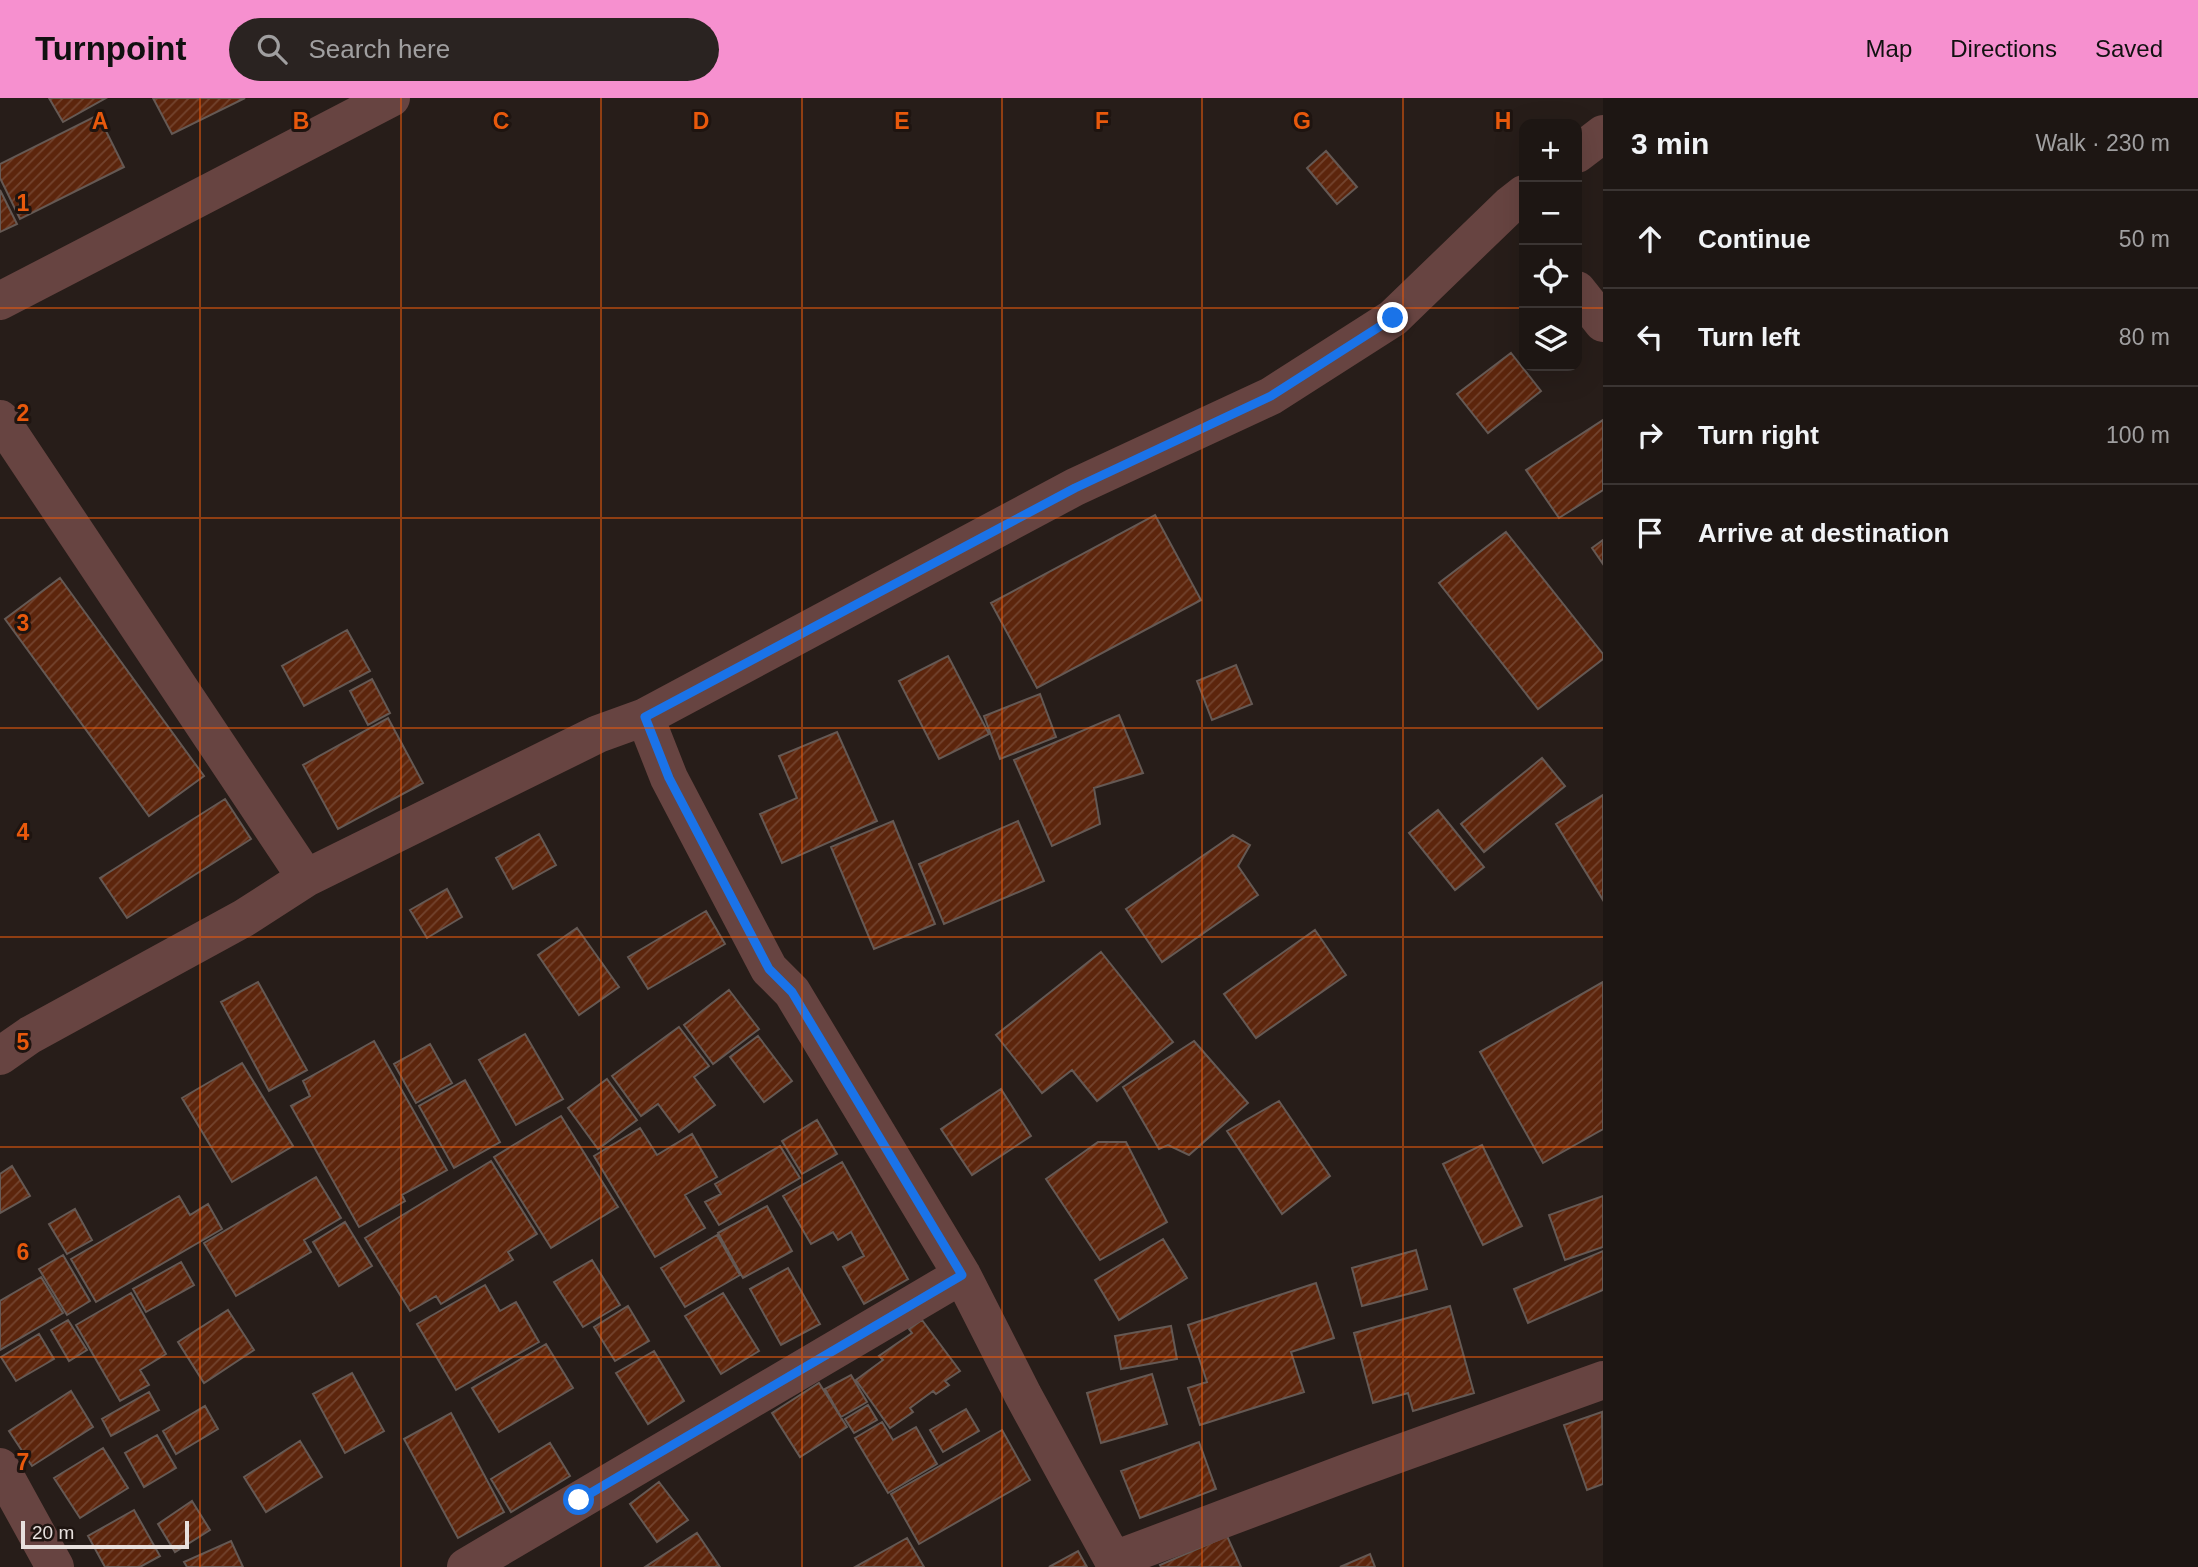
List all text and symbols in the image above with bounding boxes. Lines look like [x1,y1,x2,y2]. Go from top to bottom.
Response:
search box [229,18,719,81]
text: Turnpoint [35,30,187,67]
icon: search [253,30,291,68]
text: Search here [309,34,450,64]
text: Map [1866,35,1912,62]
text: Directions [1950,35,2057,62]
text: Saved [2095,35,2163,62]
text: A [92,108,108,134]
text: B [293,108,309,134]
text: C [493,108,509,134]
text: D [693,108,709,134]
text: E [894,108,910,134]
text: F [1095,108,1109,134]
text: G [1293,108,1311,134]
text: H [1495,108,1511,134]
map controls [1519,119,1582,371]
button: + [1519,119,1582,182]
text: 3 min [1631,127,1709,160]
text: Walk · 230 m [2035,130,2170,156]
button: − [1519,182,1582,245]
text: 1 [17,190,30,216]
icon: ahead [1631,220,1669,258]
text: Continue [1698,224,1811,254]
text: 50 m [2119,226,2170,252]
button: locate [1519,245,1582,308]
route end [1377,302,1408,333]
button: layers [1519,308,1582,371]
icon: left [1631,318,1669,356]
text: Turn left [1698,322,1800,352]
text: 80 m [2119,324,2170,350]
text: 2 [17,400,29,426]
icon: right [1631,416,1669,454]
text: Turn right [1698,420,1819,450]
text: 100 m [2106,422,2170,448]
icon: arrive [1631,514,1669,552]
text: Arrive at destination [1698,518,1949,548]
text: 3 [17,610,29,636]
text: 4 [17,819,30,845]
text: 5 [17,1029,30,1055]
text: 6 [17,1239,29,1265]
text: 7 [17,1449,29,1475]
route start [563,1484,594,1515]
scale bar [21,1518,189,1550]
text: 20 m [32,1522,74,1543]

